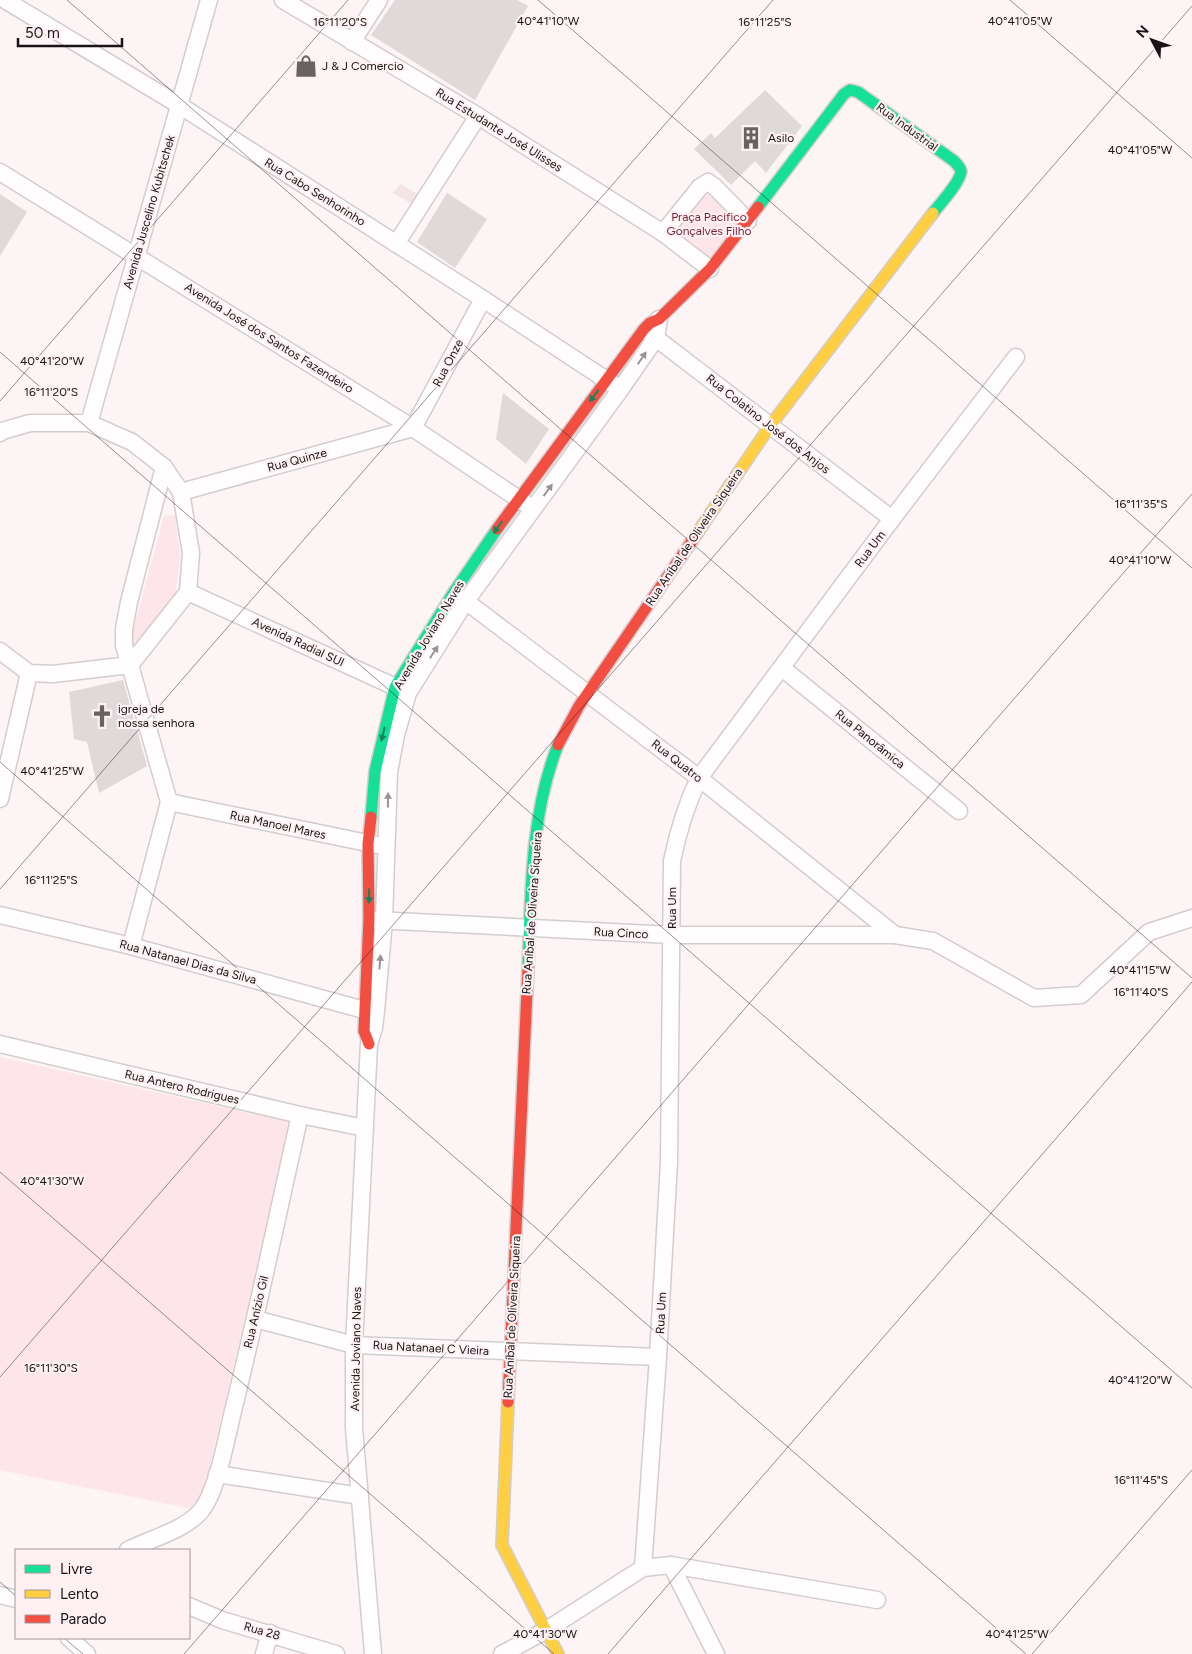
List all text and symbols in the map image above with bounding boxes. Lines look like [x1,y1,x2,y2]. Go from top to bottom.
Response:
text: 40°41'10"W [517,14,580,28]
text: 40°41'05"W [988,14,1053,28]
scale bar [18,15,121,47]
text: 16°11'20"S [313,15,367,29]
text: 16°11'25"S [738,15,792,29]
north arrow [1127,15,1177,65]
text: N [1133,22,1153,41]
text: 50 m [25,24,60,42]
shop icon: J & J Comercio [293,53,319,79]
place label: J & J Comercio [322,59,404,73]
street label: Rua Estudante José Ulisses [433,85,565,175]
street label: Rua Industrial [873,100,941,154]
building icon: Asilo [738,125,764,151]
place label: Asilo [768,131,794,145]
street label: Avenida Juscelino Kubitschek [120,133,178,290]
text: 40°41'05"W [1108,143,1173,157]
street label: Rua Cabo Senhorinho [262,155,368,229]
park label: Praça Pacifico Gonçalves Filho [667,210,751,238]
street label: Avenida José dos Santos Fazendeiro [182,280,356,396]
street label: Rua Onze [430,336,467,389]
one-way arrow [637,351,647,365]
text: 40°41'20"W [20,354,85,368]
street label: Rua Colatino José dos Anjos [703,371,833,477]
text: 16°11'20"S [24,385,78,399]
one-way arrow [589,389,599,403]
street label: Rua Quinze [266,445,329,475]
street label: Rua Aníbal de Oliveira Siqueira [643,466,745,608]
one-way arrow [543,483,553,497]
text: 16°11'35"S [1114,497,1168,511]
one-way arrow [493,521,503,534]
street label: Rua Um [852,528,888,570]
text: 40°41'10"W [1109,553,1172,567]
street label: Avenida Joviano Naves [391,578,467,692]
street label: Avenida Radial SUl [250,615,346,669]
one-way arrow [429,645,439,658]
place label: igreja de nossa senhora [118,702,195,730]
church icon: igreja de nossa senhora [89,703,115,729]
street label: Rua Panorâmica [832,707,908,771]
one-way arrow [379,727,387,742]
street label: Rua Quatro [649,737,705,785]
text: 40°41'25"W [20,764,84,778]
one-way arrow [384,792,392,808]
street label: Rua Manoel Mares [229,808,328,842]
street label: Rua Aníbal de Oliveira Siqueira [519,831,545,995]
text: 16°11'25"S [24,873,78,887]
street label: Rua Um [665,887,679,929]
one-way arrow [365,888,373,904]
street label: Rua Cinco [593,925,649,941]
street label: Rua Natanael Dias da Silva [118,937,258,987]
one-way arrow [377,954,385,970]
text: 40°41'15"W [1109,963,1171,977]
text: 16°11'40"S [1114,985,1168,999]
street label: Rua Antero Rodrigues [123,1067,241,1107]
text: 40°41'30"W [20,1174,84,1188]
street label: Rua Aníbal de Oliveira Siqueira [501,1235,523,1399]
street label: Rua Anízio Gil [241,1274,271,1350]
street label: Avenida Joviano Naves [348,1286,364,1411]
street label: Rua Um [653,1292,669,1334]
street label: Rua Natanael C Vieira [372,1338,490,1358]
text: 16°11'30"S [24,1361,78,1375]
text: 40°41'20"W [1108,1373,1173,1387]
text: 16°11'45"S [1114,1473,1168,1487]
legend [15,1549,190,1639]
text: Livre [60,1560,92,1578]
text: Lento [60,1585,99,1603]
text: Parado [60,1610,107,1628]
street label: Rua 28 [242,1619,282,1643]
text: 40°41'30"W [513,1627,577,1641]
text: 40°41'25"W [985,1627,1049,1641]

